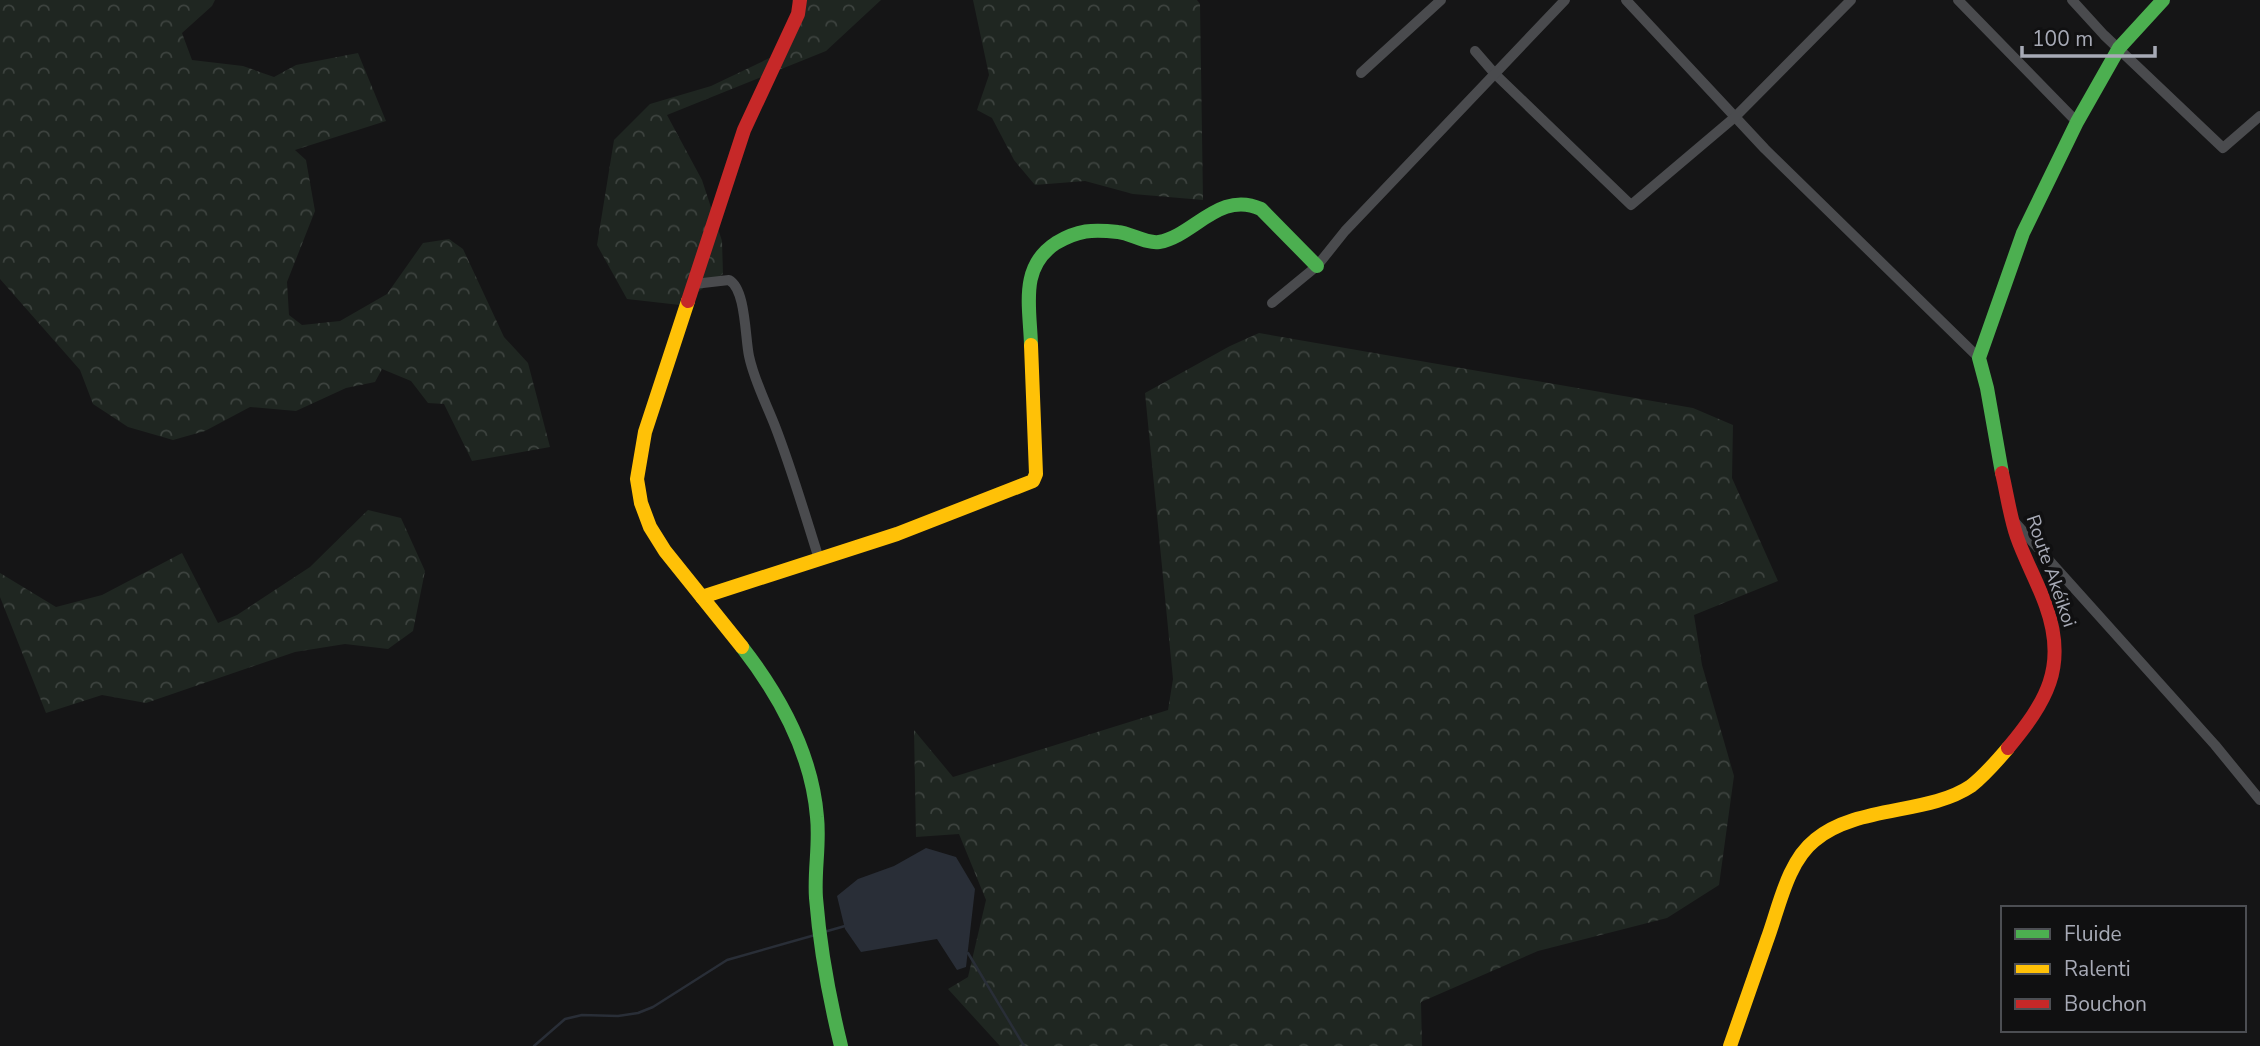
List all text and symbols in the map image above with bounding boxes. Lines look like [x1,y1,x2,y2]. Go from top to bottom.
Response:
scale bar [2022,14,2155,58]
text: 100 m [2032,25,2093,53]
street label: Route Akéikoi [2020,511,2082,631]
legend [2001,906,2246,1032]
text: Fluide [2064,920,2122,948]
text: Ralenti [2064,955,2131,983]
text: Bouchon [2064,990,2147,1018]

